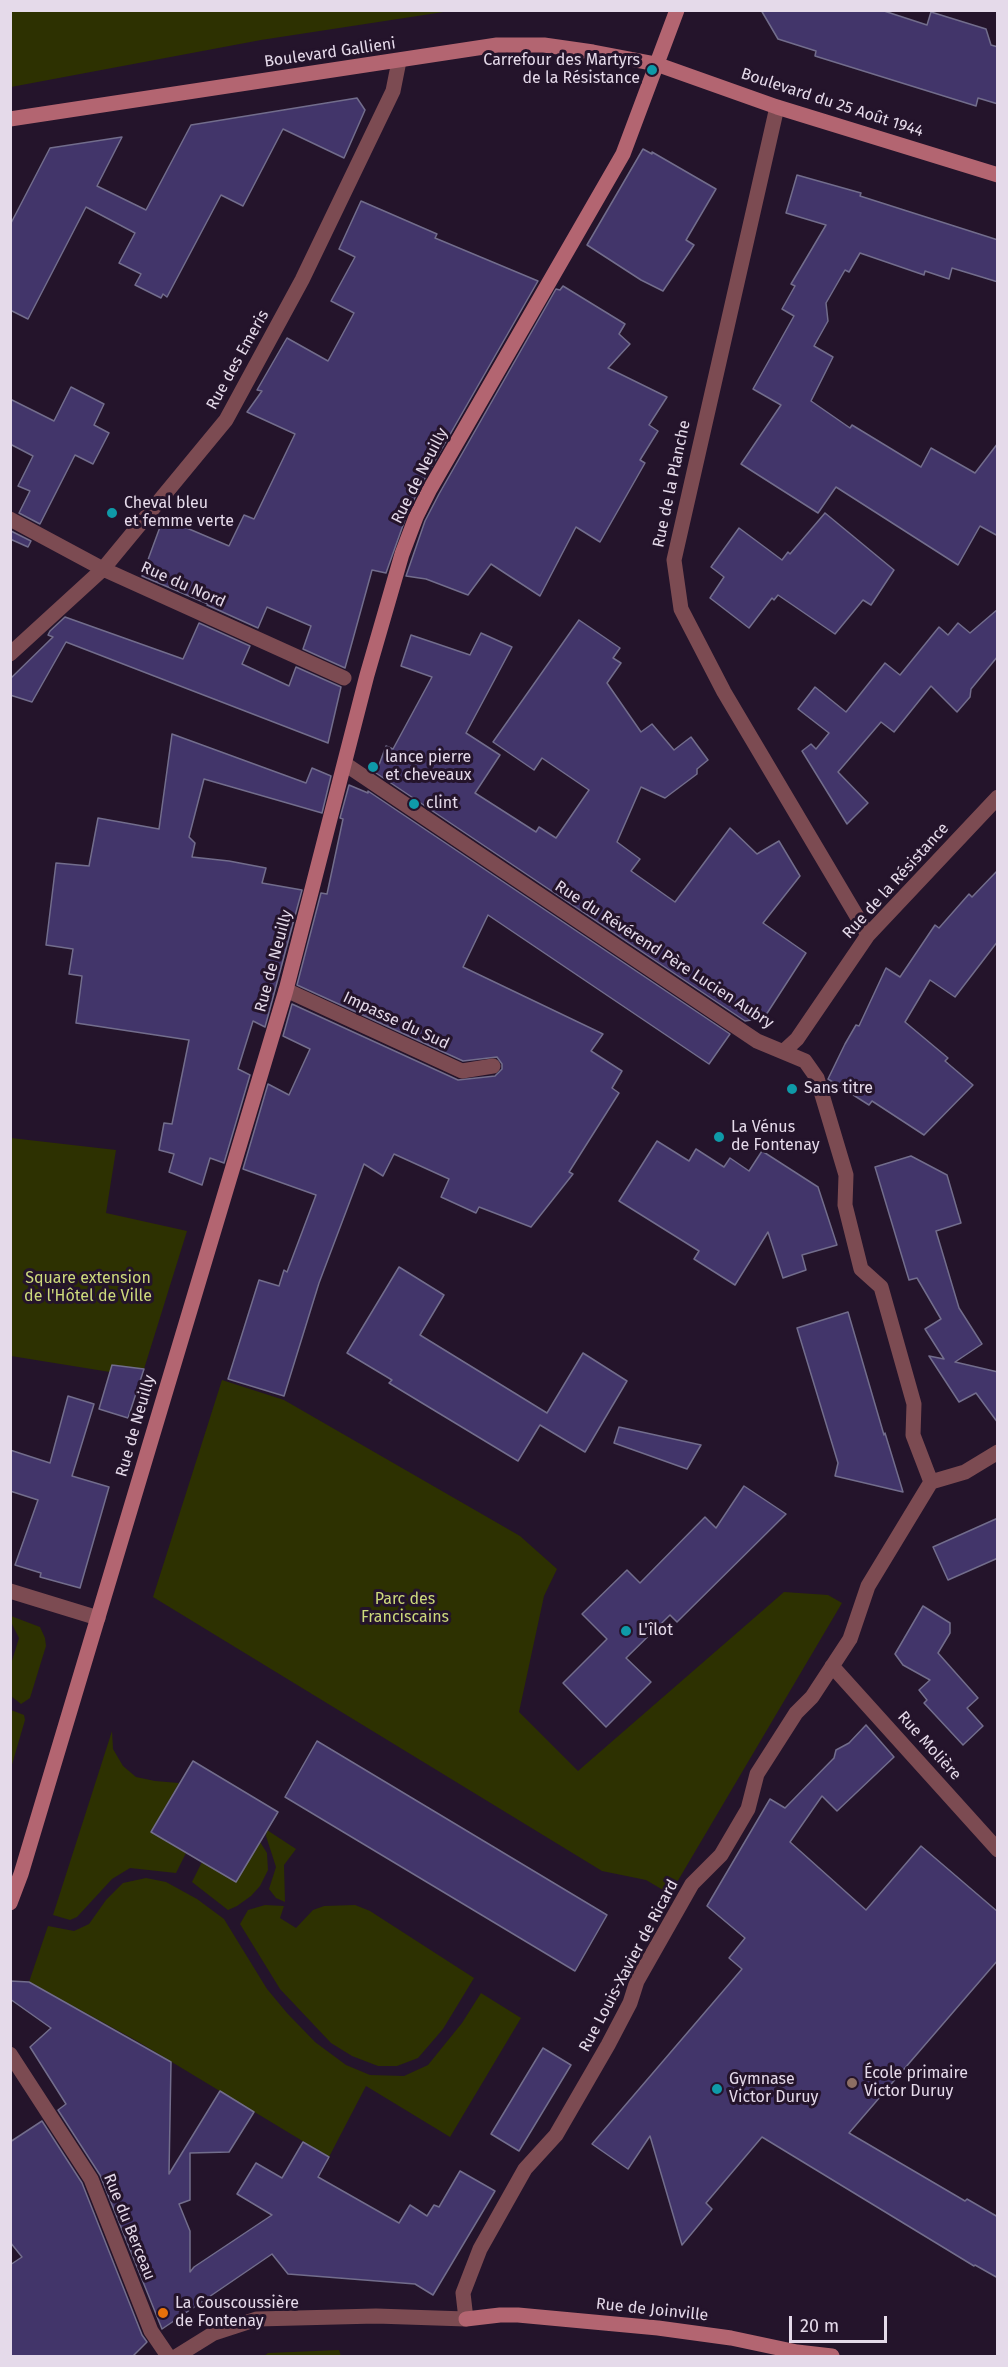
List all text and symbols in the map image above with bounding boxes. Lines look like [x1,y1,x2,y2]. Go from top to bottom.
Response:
street label: Boulevard Gallieni [263,34,397,72]
place label: Carrefour des Martyrs de la Résistance [483,51,640,89]
marker: Carrefour des Martyrs de la Résistance [645,63,659,77]
street label: Boulevard du 25 Août 1944 [738,64,926,142]
street label: Rue des Emeris [203,307,273,413]
street label: Rue de la Planche [649,419,695,549]
street label: Rue de Neuilly [388,425,452,527]
place label: Cheval bleu et femme verte [124,494,234,532]
marker: Cheval bleu et femme verte [105,506,119,520]
street label: Rue du Nord [138,558,228,612]
place label: lance pierre et cheveaux [385,748,472,786]
marker: lance pierre et cheveaux [366,760,380,774]
place label: clint [426,794,458,814]
marker: clint [407,797,421,811]
street label: Rue de la Résistance [839,819,953,943]
street label: Rue du Révérend Père Lucien Aubry [551,877,777,1033]
street label: Rue de Neuilly [251,908,297,1014]
street label: Impasse du Sud [340,988,452,1054]
place label: Sans titre [804,1079,873,1099]
marker: Sans titre [785,1082,799,1096]
place label: La Vénus de Fontenay [731,1118,820,1156]
marker: La Vénus de Fontenay [712,1130,726,1144]
park label: Square extension de l'Hôtel de Ville [24,1269,152,1307]
street label: Rue de Neuilly [112,1373,160,1479]
park label: Parc des Franciscains [361,1590,449,1628]
place label: L'îlot [638,1621,673,1641]
marker: L'îlot [619,1624,633,1638]
street label: Rue Molière [893,1708,965,1784]
street label: Rue Louis-Xavier de Ricard [575,1876,683,2056]
place label: École primaire Victor Duruy [864,2064,968,2102]
place label: Gymnase Victor Duruy [729,2070,818,2108]
marker: École primaire Victor Duruy [845,2076,859,2090]
marker: Gymnase Victor Duruy [710,2082,724,2096]
street label: Rue du Berceau [99,2171,159,2283]
place label: La Couscoussière de Fontenay [175,2294,299,2332]
street label: Rue de Joinville [595,2295,709,2325]
scale bar [792,2304,890,2342]
marker: La Couscoussière de Fontenay [156,2306,170,2320]
text: 20 m [800,2315,839,2337]

